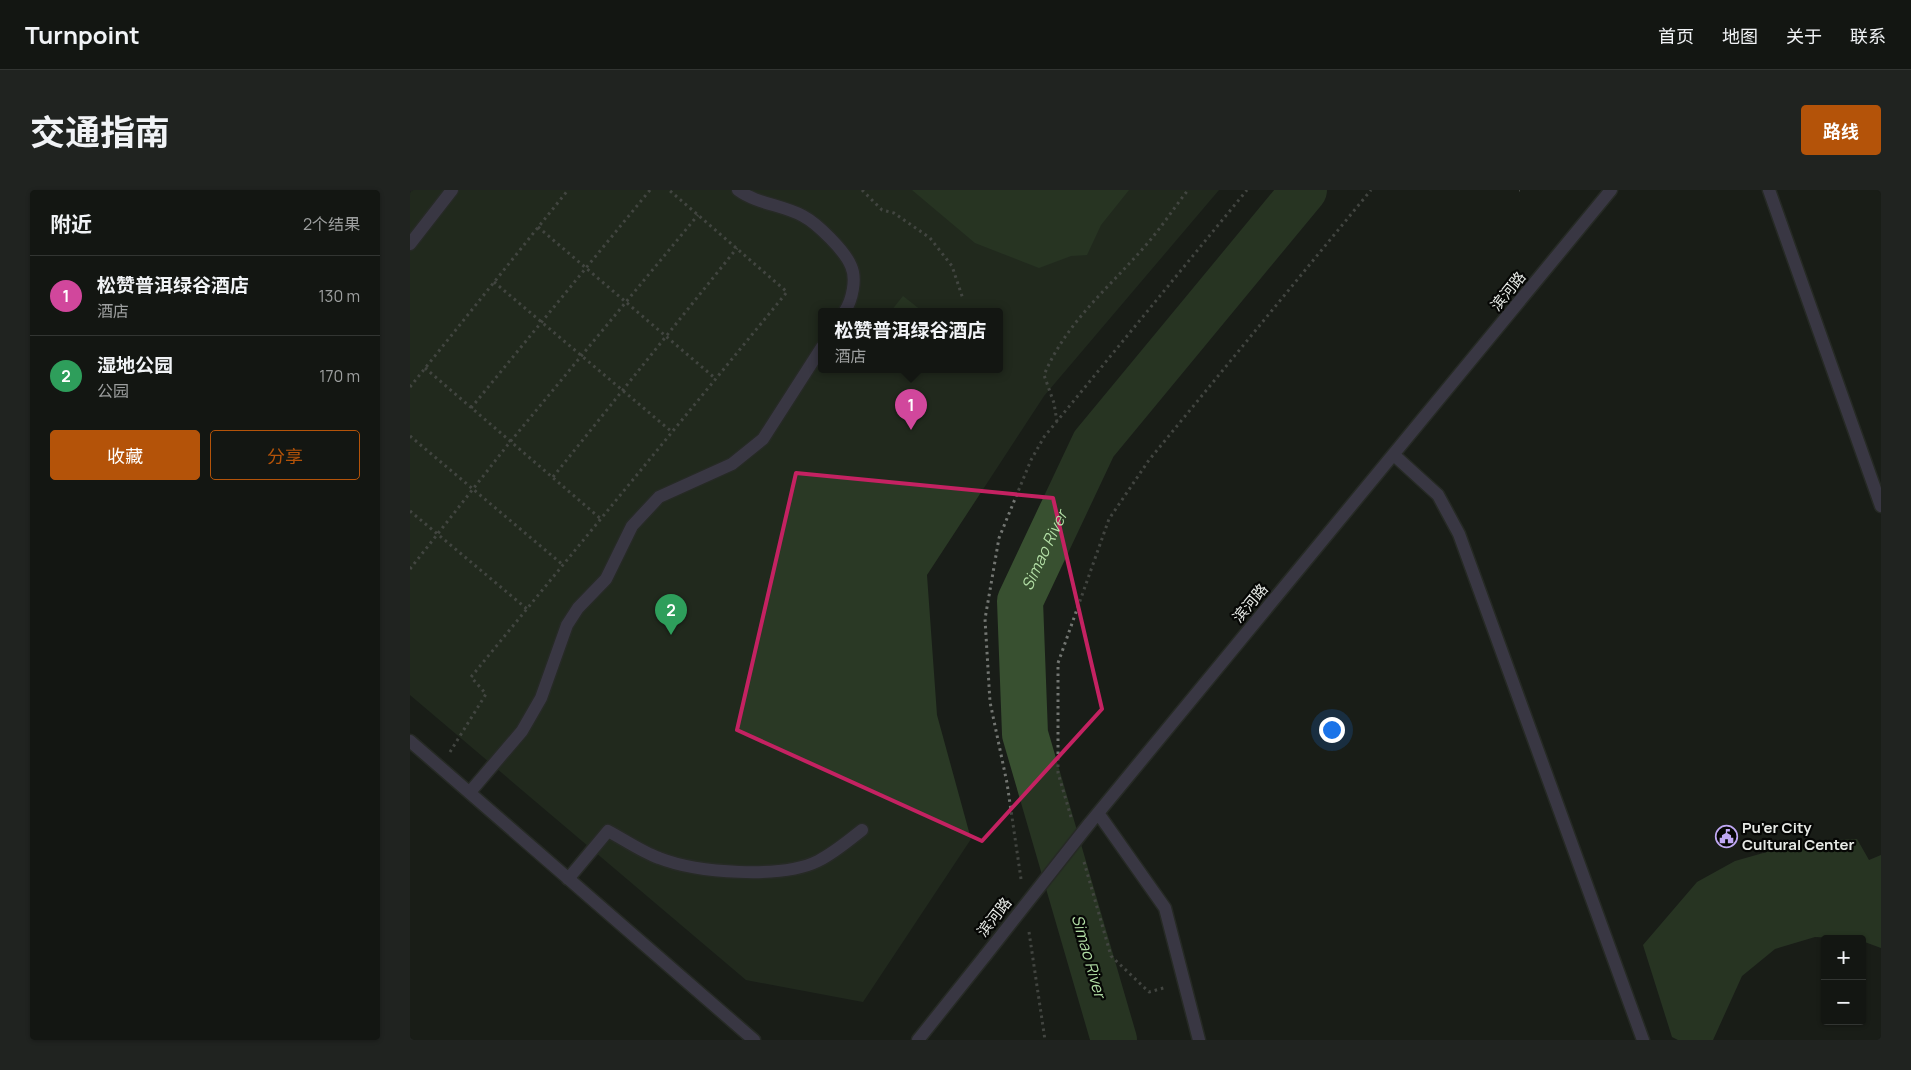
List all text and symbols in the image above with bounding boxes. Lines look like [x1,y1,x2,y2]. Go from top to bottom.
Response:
text: Turnpoint [25,18,140,51]
text: 首页 [1658,24,1694,48]
text: 地图 [1722,24,1758,48]
text: 关于 [1786,24,1822,48]
text: 联系 [1850,24,1886,48]
button: 路线 [1801,105,1881,155]
text: 交通指南 [30,108,170,156]
text: 附近 [50,210,92,238]
text: 2个结果 [303,213,360,235]
street label: 滨河路 [1486,267,1530,315]
text: 松赞普洱绿谷酒店 [97,272,249,298]
text: 1 [62,285,70,307]
text: 130 m [318,285,360,307]
text: 酒店 [97,300,129,322]
popup [818,308,1003,373]
text: 松赞普洱绿谷酒店 [834,317,987,343]
text: 酒店 [834,345,867,367]
text: 湿地公园 [97,352,173,378]
text: 2 [61,365,71,387]
text: 170 m [319,365,360,387]
text: 公园 [97,380,129,402]
pin: 1 [895,389,927,430]
button: 收藏 [50,430,200,480]
button: 分享 [210,430,360,480]
water label: Simao River [1016,505,1073,594]
street label: 滨河路 [1227,579,1273,627]
pin: 2 [655,594,687,635]
your location [1319,717,1345,743]
place label: Pu'er City Cultural Center [1742,817,1855,855]
public building icon: Pu'er City Cultural Center [1714,824,1738,848]
street label: 滨河路 [972,893,1016,941]
water label: Simao River [1067,912,1112,1002]
map controls [1821,935,1866,1025]
button: + [1821,935,1866,980]
button: − [1821,980,1866,1025]

